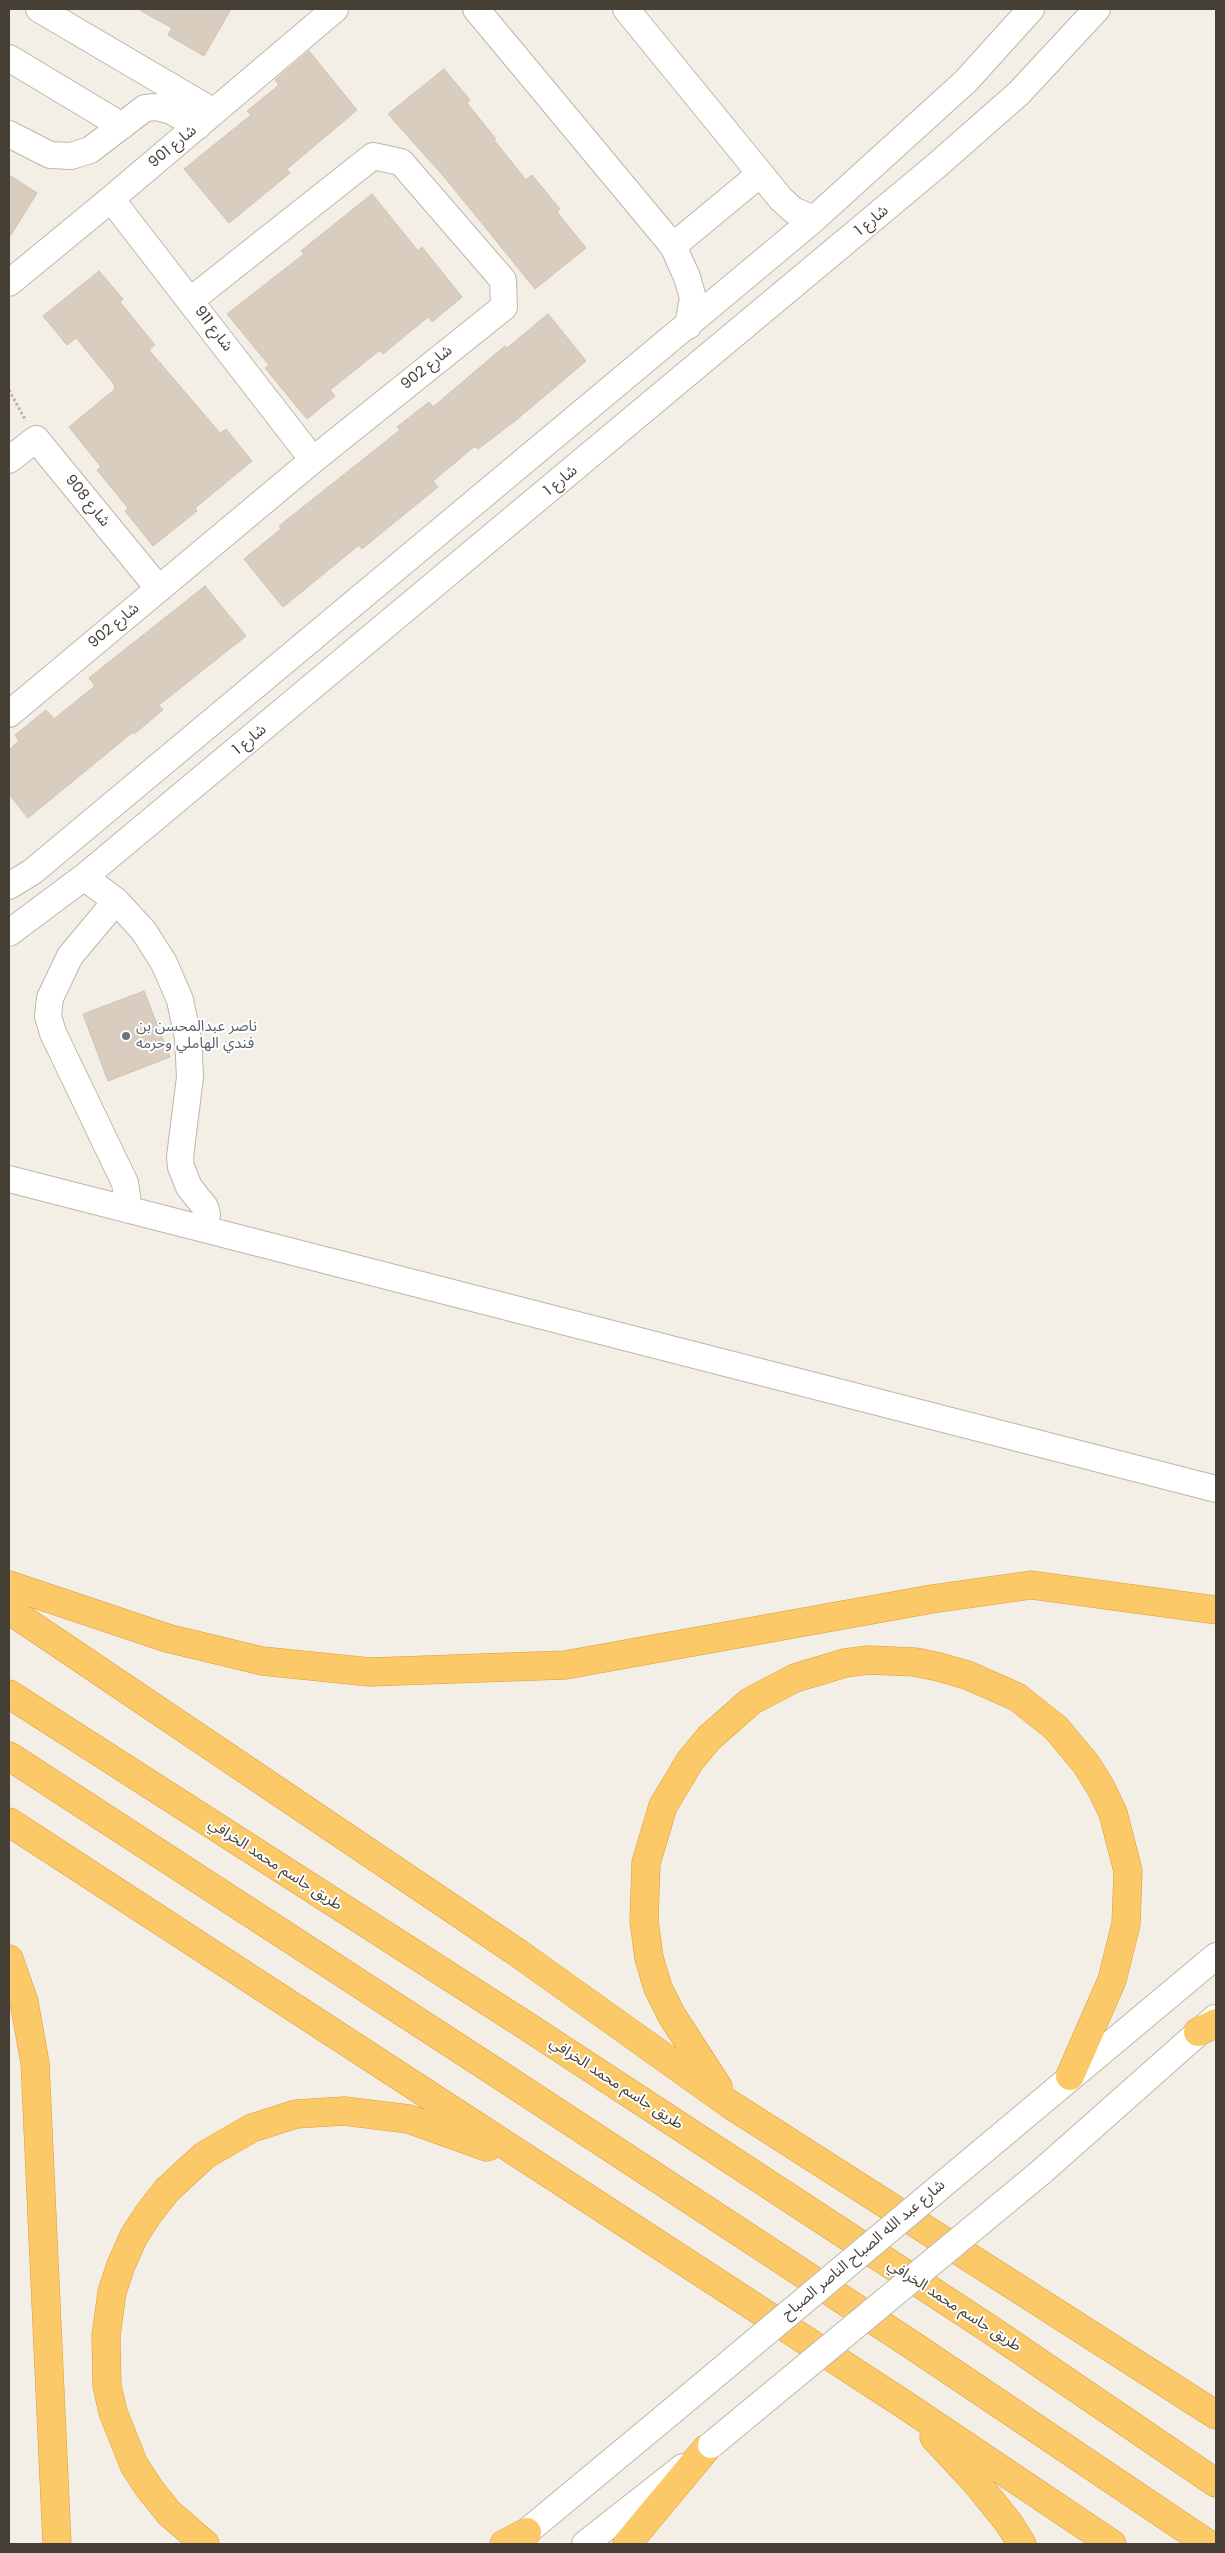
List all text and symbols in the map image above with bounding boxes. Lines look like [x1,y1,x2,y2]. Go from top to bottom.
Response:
street label: شارع 901 [145,122,201,172]
street label: شارع 1 [852,202,892,240]
street label: شارع 911 [190,303,236,355]
street label: شارع 902 [398,342,456,394]
street label: شارع 1 [541,462,581,500]
street label: شارع 908 [61,471,113,531]
street label: شارع 902 [85,600,143,652]
street label: شارع 1 [230,721,270,759]
place label: ناصر عبدالمحسن بن فندي الهاملي وحرمه [136,1018,257,1053]
marker: ناصر عبدالمحسن بن فندي الهاملي وحرمه [120,1030,132,1042]
street label: طريق جاسم محمد الخرافي [205,1815,345,1915]
street label: طريق جاسم محمد الخرافي [546,2034,686,2134]
street label: شارع عبد الله الصباح الناصر الصباح [779,2176,949,2324]
street label: طريق جاسم محمد الخرافي [884,2256,1024,2356]

